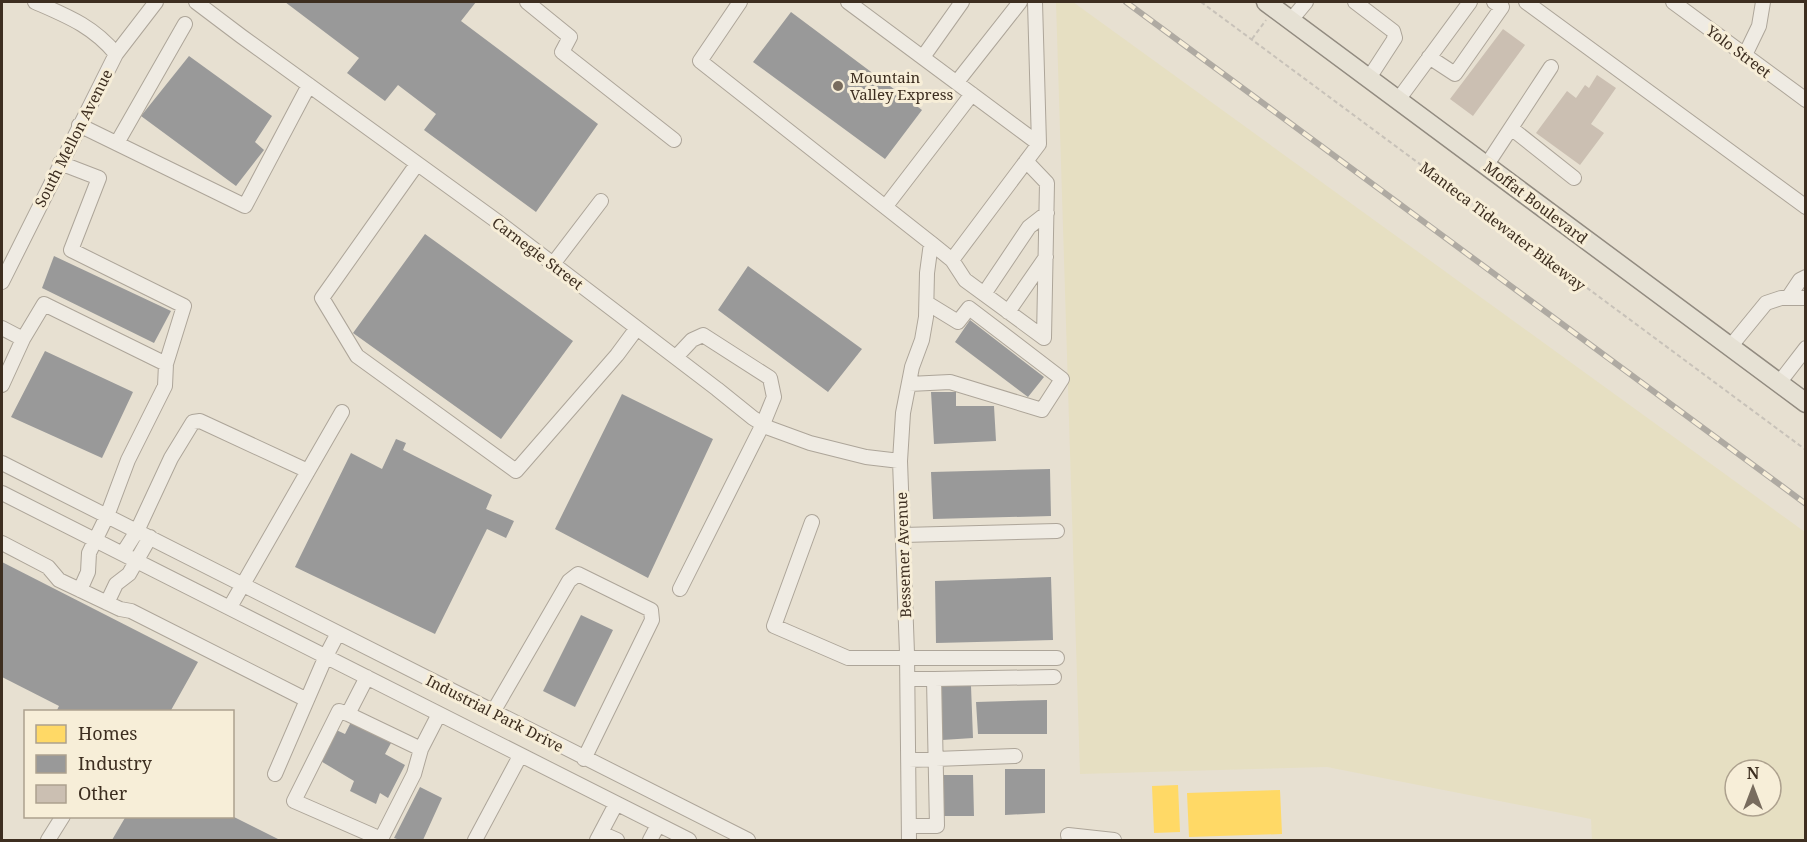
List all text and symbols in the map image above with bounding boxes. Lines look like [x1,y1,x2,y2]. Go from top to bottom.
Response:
street label: Yolo Street [1702,20,1775,82]
street label: South Mellon Avenue [30,66,116,210]
place label: Mountain Valley Express [850,67,953,104]
marker: Mountain Valley Express [831,79,845,93]
street label: Moffat Boulevard [1480,156,1592,248]
street label: Manteca Tidewater Bikeway [1416,157,1590,295]
street label: Carnegie Street [488,212,588,294]
street label: Bessemer Avenue [891,492,915,618]
street label: Industrial Park Drive [423,670,567,756]
legend [24,710,234,818]
text: Homes [78,721,137,745]
text: Industry [78,751,153,775]
north arrow [1723,758,1783,818]
text: N [1747,762,1760,784]
text: Other [78,781,128,805]

